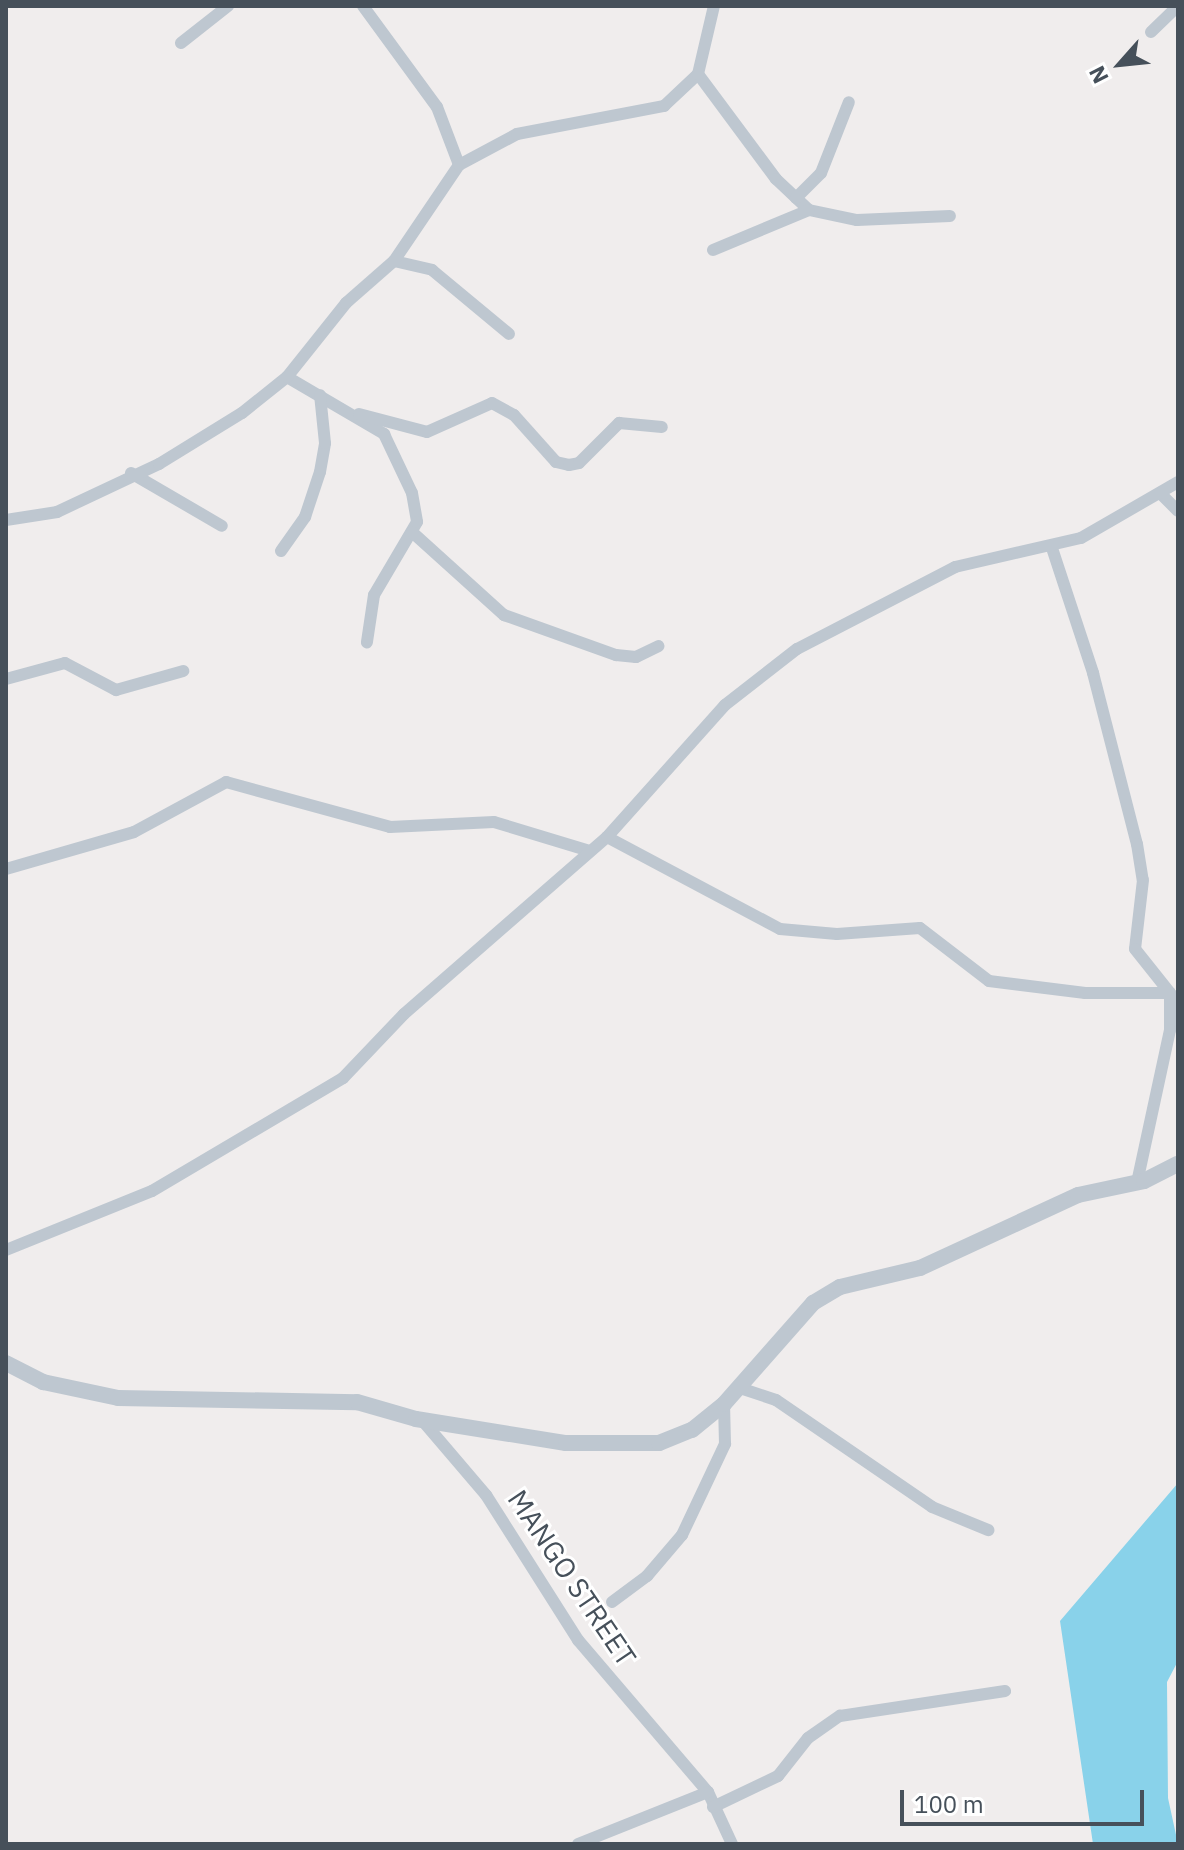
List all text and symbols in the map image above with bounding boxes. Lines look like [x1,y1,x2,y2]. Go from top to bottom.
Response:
north arrow [1080,24,1160,104]
text: N [1082,61,1115,89]
street label: MANGO STREET [501,1484,643,1672]
scale bar [904,1774,1148,1824]
text: 100 m [914,1788,984,1820]

